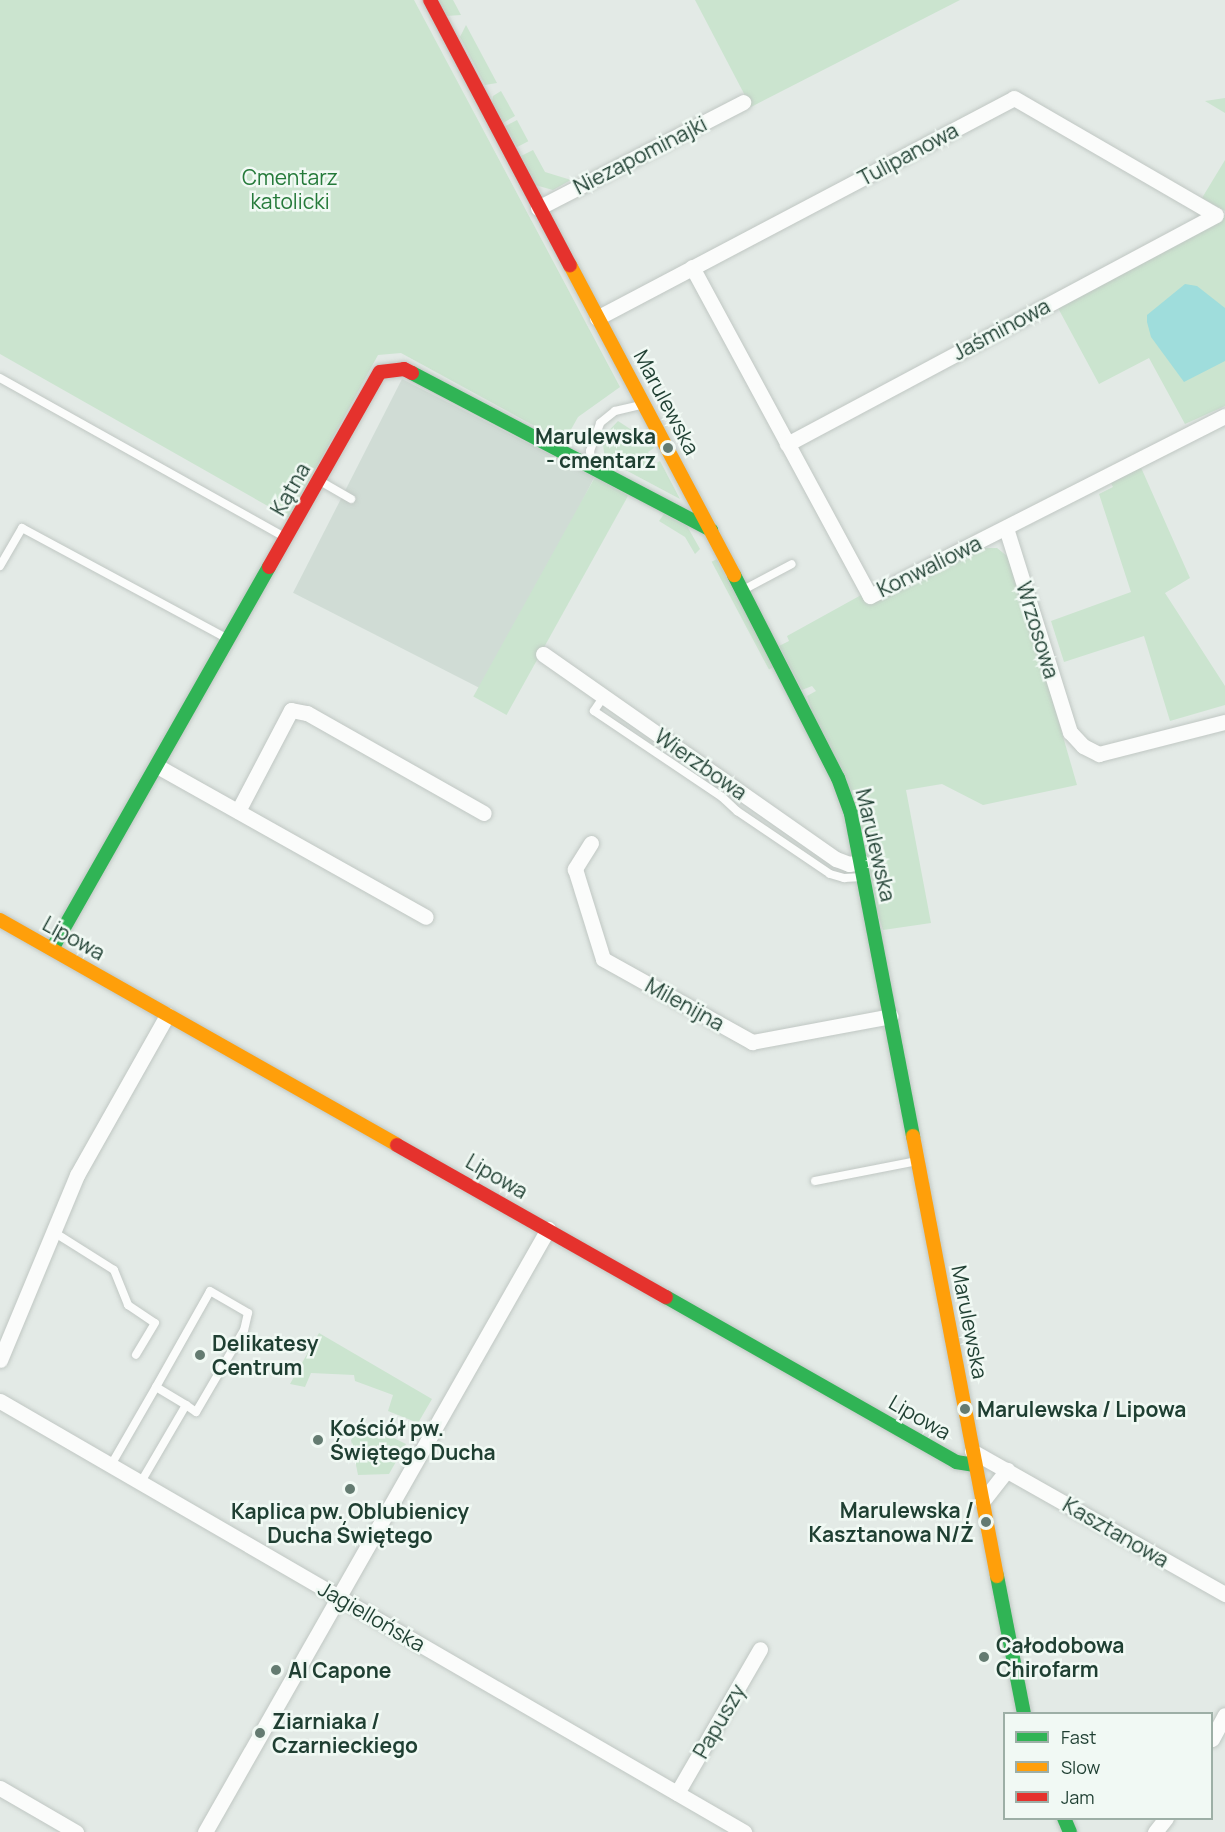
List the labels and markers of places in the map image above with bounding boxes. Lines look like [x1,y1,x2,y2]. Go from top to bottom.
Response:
place label: Marulewska - cmentarz [535,423,656,473]
marker: Marulewska - cmentarz [661,441,675,455]
place label: Delikatesy Centrum [212,1330,318,1380]
marker: Delikatesy Centrum [193,1348,207,1362]
place label: Marulewska / Lipowa [977,1396,1186,1422]
marker: Marulewska / Lipowa [958,1402,972,1416]
place label: Kościół pw. Świętego Ducha [330,1415,496,1465]
marker: Kościół pw. Świętego Ducha [311,1433,325,1447]
marker: Kaplica pw. Oblubienicy Ducha Świętego [343,1482,357,1496]
place label: Marulewska / Kasztanowa N/Ż [808,1497,974,1547]
place label: Kaplica pw. Oblubienicy Ducha Świętego [231,1498,469,1548]
marker: Marulewska / Kasztanowa N/Ż [979,1515,993,1529]
place label: Całodobowa Chirofarm [996,1632,1124,1682]
marker: Całodobowa Chirofarm [977,1650,991,1664]
place label: Al Capone [288,1657,391,1683]
marker: Al Capone [269,1663,283,1677]
place label: Ziarniaka / Czarnieckiego [272,1708,418,1758]
marker: Ziarniaka / Czarnieckiego [253,1726,267,1740]

